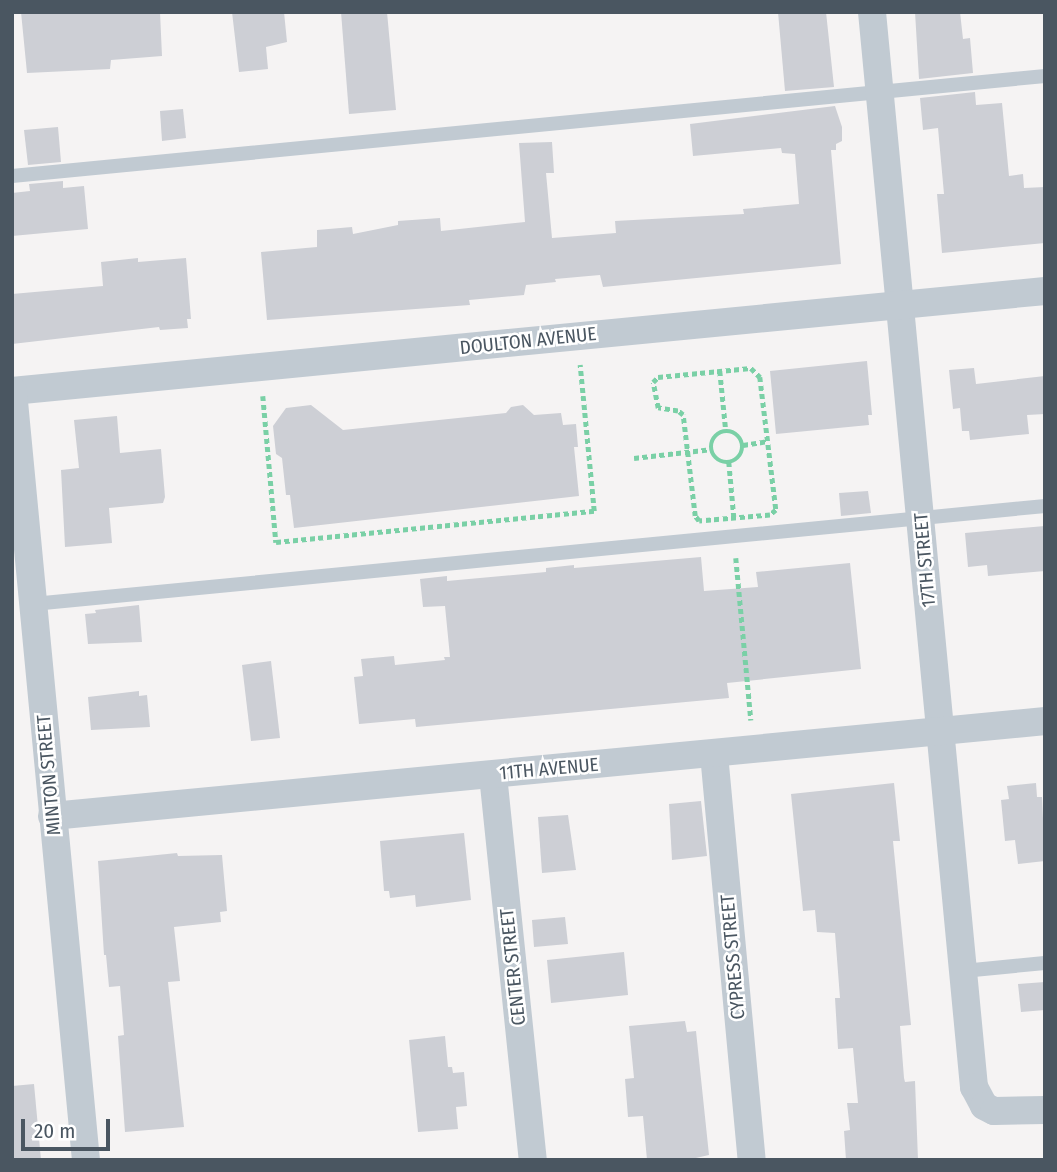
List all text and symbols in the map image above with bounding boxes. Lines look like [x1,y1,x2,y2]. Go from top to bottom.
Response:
street label: DOULTON AVENUE [459,323,597,359]
street label: 17TH STREET [910,512,940,608]
street label: MINTON STREET [32,714,66,836]
street label: 11TH AVENUE [499,753,599,785]
street label: CYPRESS STREET [716,893,750,1021]
street label: CENTER STREET [496,907,530,1027]
scale bar [24,1106,114,1150]
text: 20 m [34,1118,75,1144]

